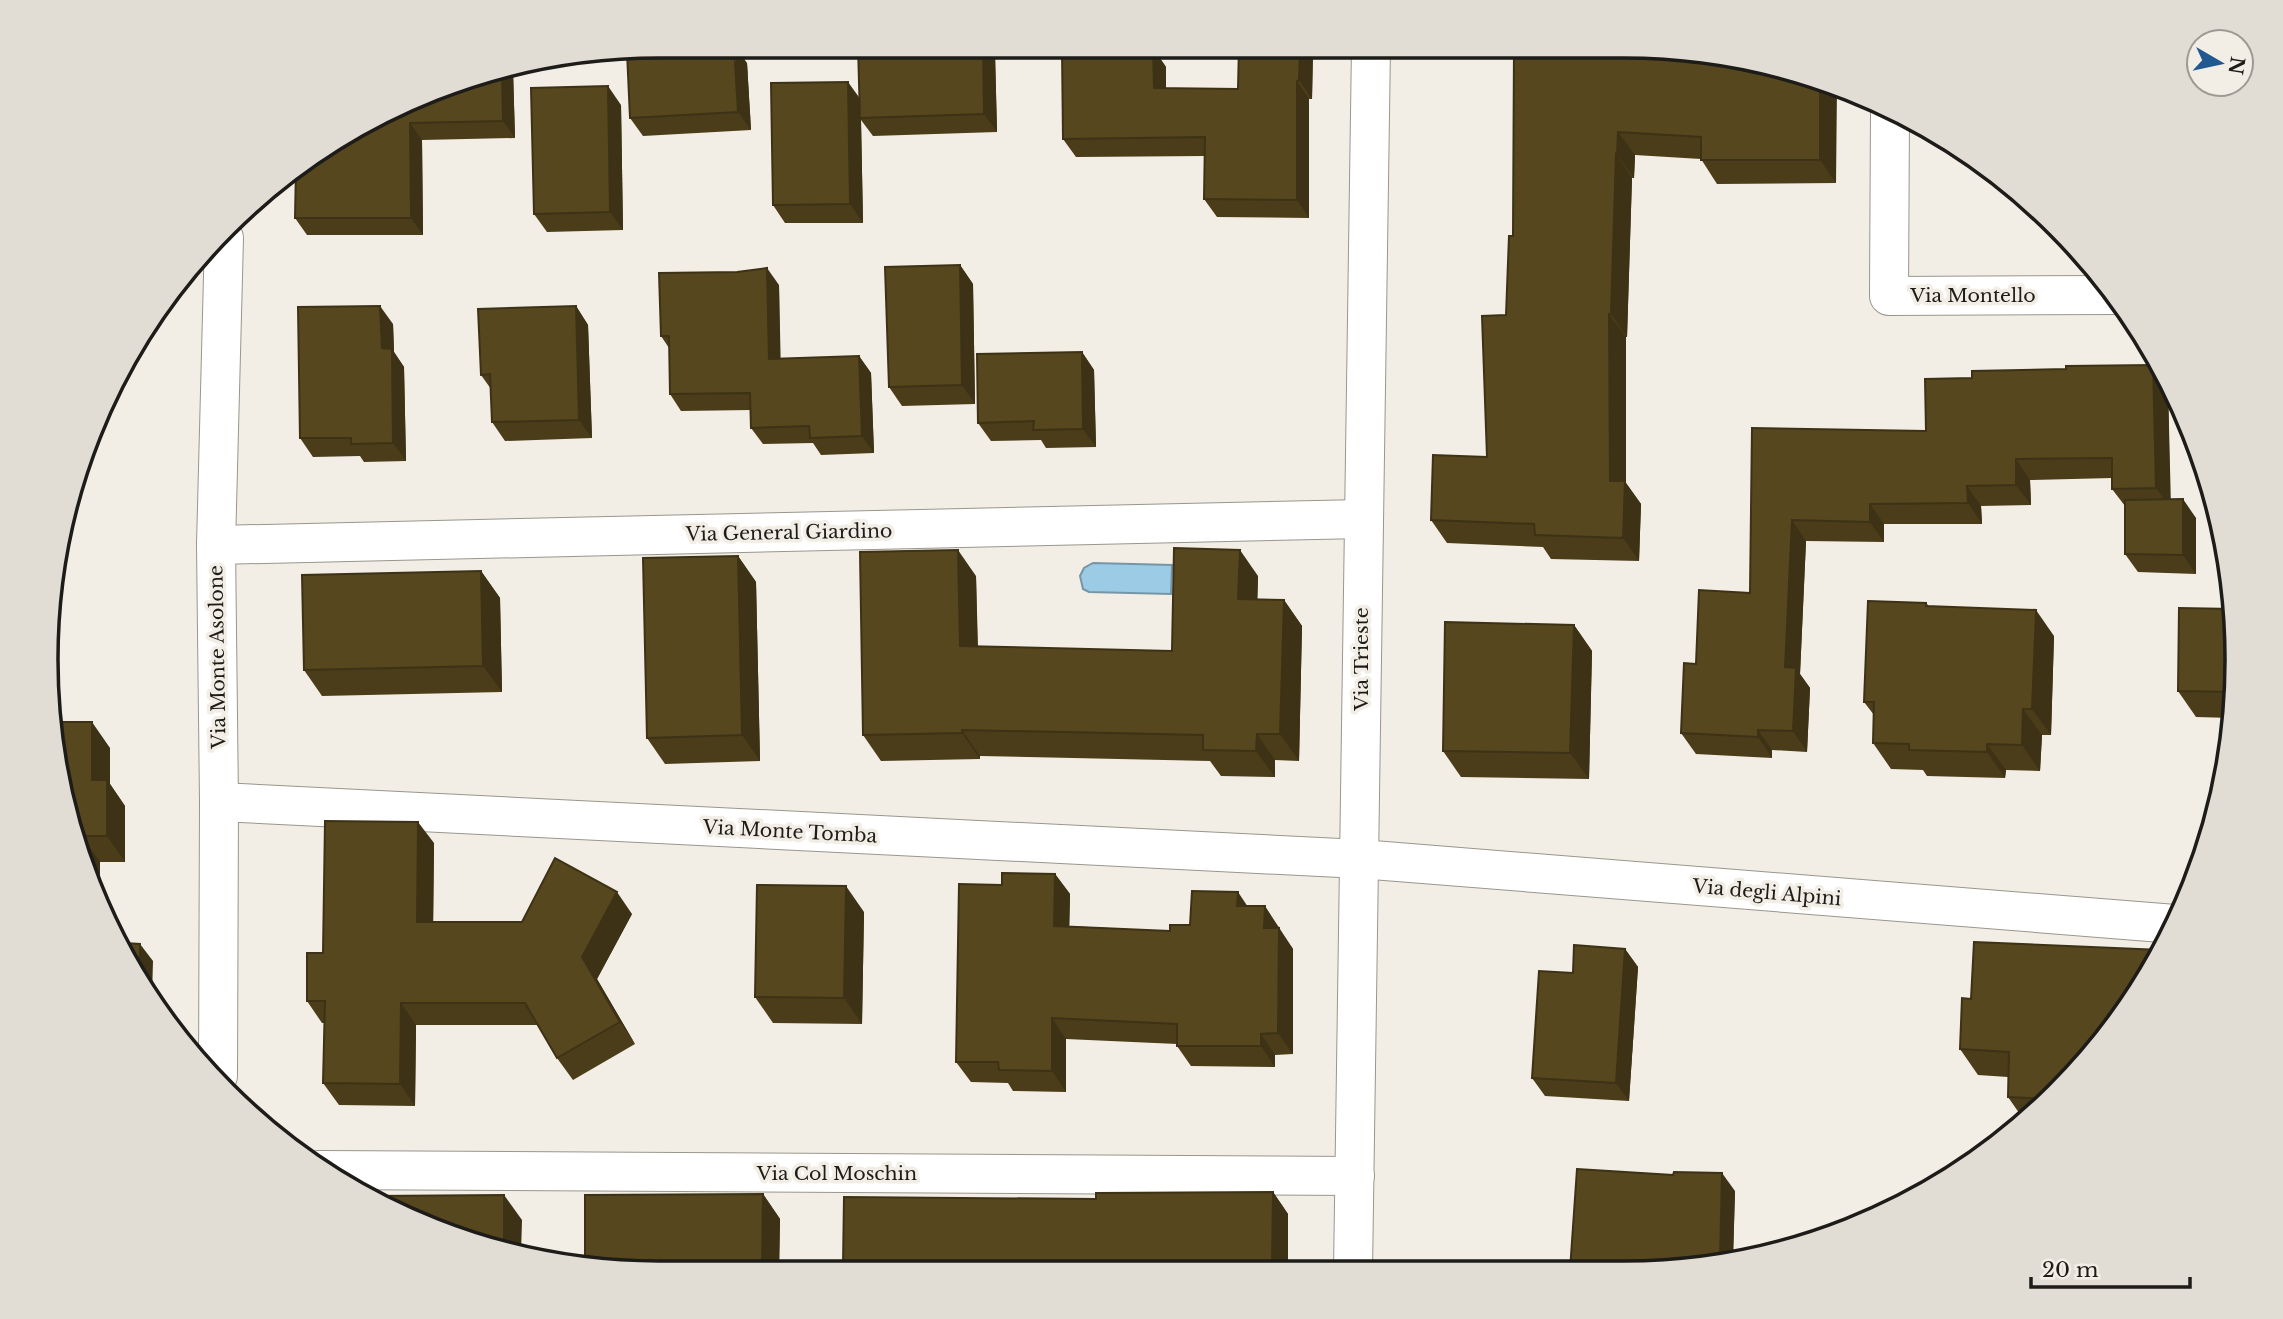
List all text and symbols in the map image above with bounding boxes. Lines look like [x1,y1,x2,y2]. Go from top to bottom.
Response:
north arrow [2185,28,2255,98]
text: N [2224,55,2249,76]
street label: Via Montello [1909,284,2036,307]
street label: Via General Giardino [684,519,893,546]
street label: Via Monte Asolone [204,565,231,750]
street label: Via Trieste [1350,607,1373,712]
street label: Via Monte Tomba [701,815,878,848]
street label: Via degli Alpini [1691,874,1843,911]
street label: Via Col Moschin [756,1162,917,1185]
scale bar [2031,1246,2190,1290]
text: 20 m [2042,1257,2099,1283]

